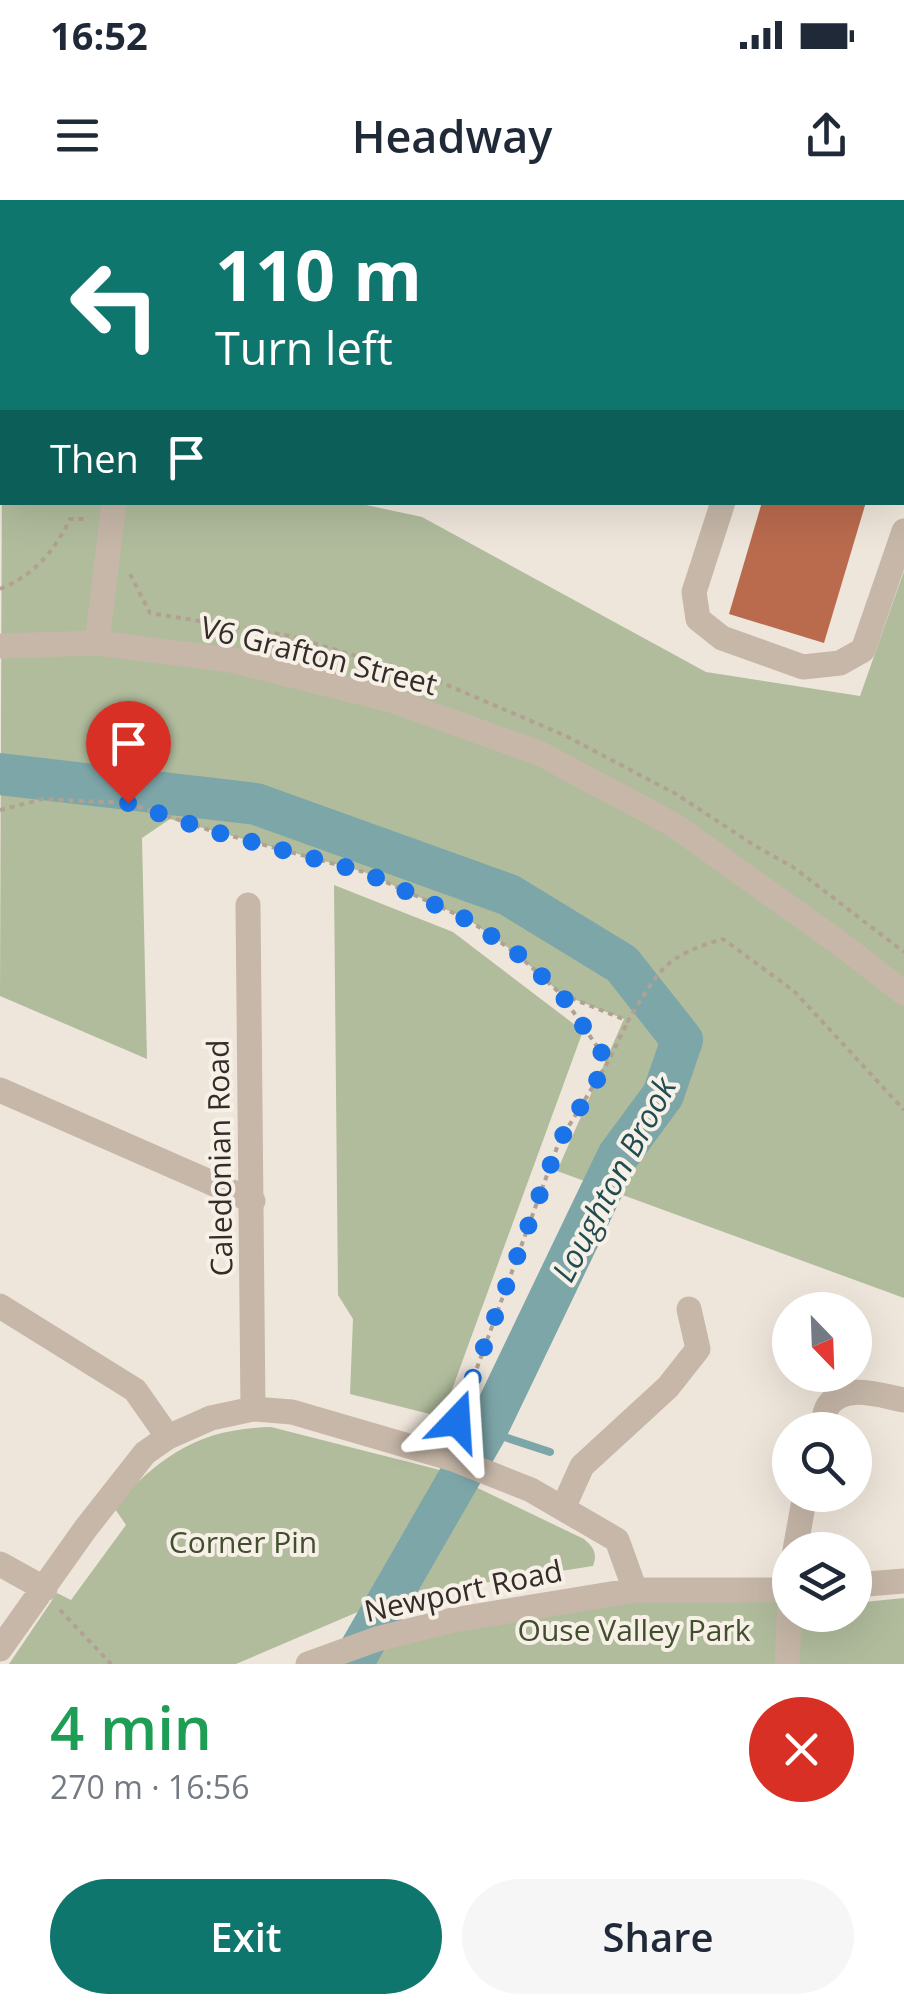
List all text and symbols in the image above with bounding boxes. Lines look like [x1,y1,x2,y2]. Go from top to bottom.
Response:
text: 16:52 [50,9,148,61]
text: Headway [352,105,552,166]
icon: menu [50,108,105,163]
icon: share [799,108,854,163]
text: 110 m [215,226,422,322]
icon: left [50,240,180,370]
text: Turn left [215,317,393,378]
icon: arrive [159,430,214,485]
text: Then [50,432,139,484]
street label: V6 Grafton Street [196,606,442,704]
pin [86,701,171,804]
icon: arrive [101,716,156,771]
street label: Caledonian Road [196,1039,242,1277]
water label: Loughton Brook [541,1068,686,1289]
north arrow [772,1292,872,1392]
map controls [772,1292,872,1632]
position arrow [405,1369,509,1473]
button: search [772,1412,872,1512]
park label: Corner Pin [169,1521,317,1562]
button: layers [772,1532,872,1632]
street label: Newport Road [360,1549,566,1631]
park label: Ouse Valley Park [518,1609,751,1650]
text: 4 min [50,1686,212,1768]
button: close [749,1697,854,1802]
text: 270 m · 16:56 [50,1765,249,1808]
button: Exit [50,1879,442,1994]
button: Share [462,1879,854,1994]

